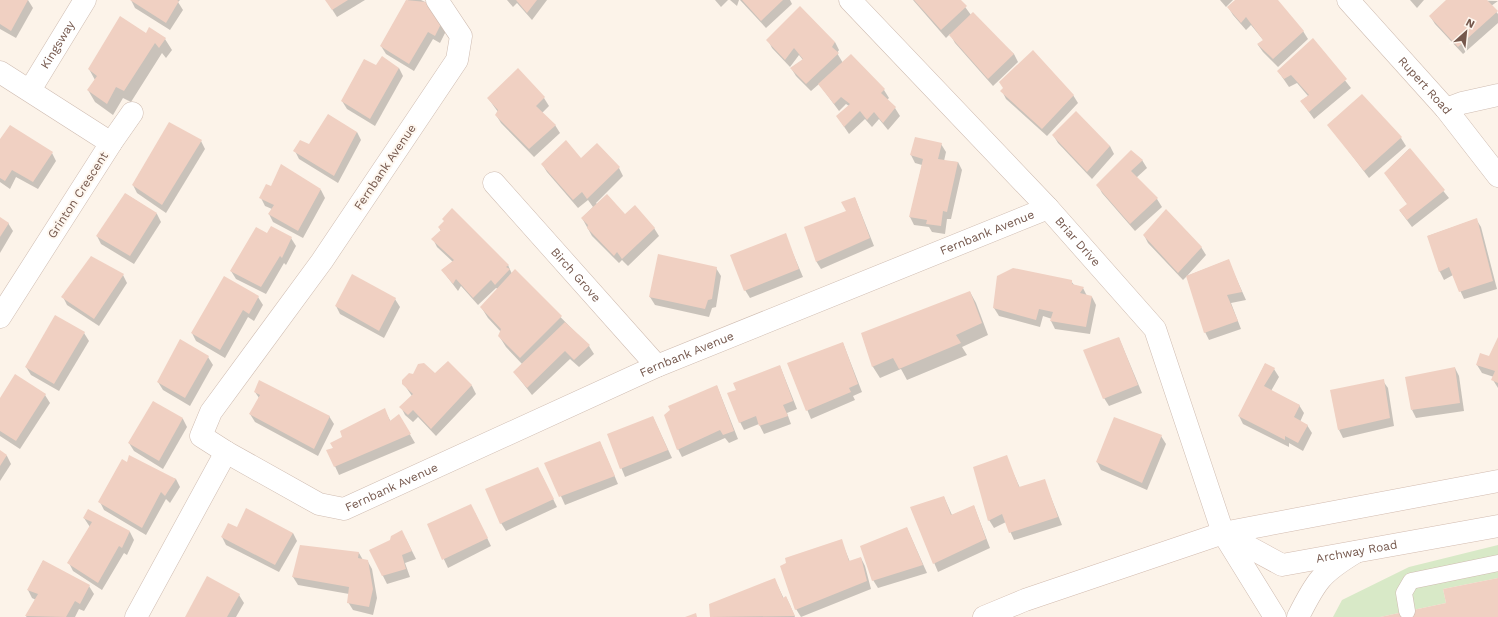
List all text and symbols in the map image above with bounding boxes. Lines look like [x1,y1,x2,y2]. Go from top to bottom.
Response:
north arrow [1446,12,1486,52]
text: N [1464,16,1477,31]
street label: Kingsway [38,18,78,71]
street label: Rupert Road [1395,54,1454,117]
street label: Fernbank Avenue [351,121,419,212]
street label: Grinton Crescent [45,149,111,241]
street label: Fernbank Avenue [938,207,1036,258]
street label: Briar Drive [1052,214,1103,269]
street label: Birch Grove [548,245,604,305]
street label: Fernbank Avenue [638,329,736,380]
street label: Fernbank Avenue [343,460,440,515]
street label: Archway Road [1315,537,1398,566]

